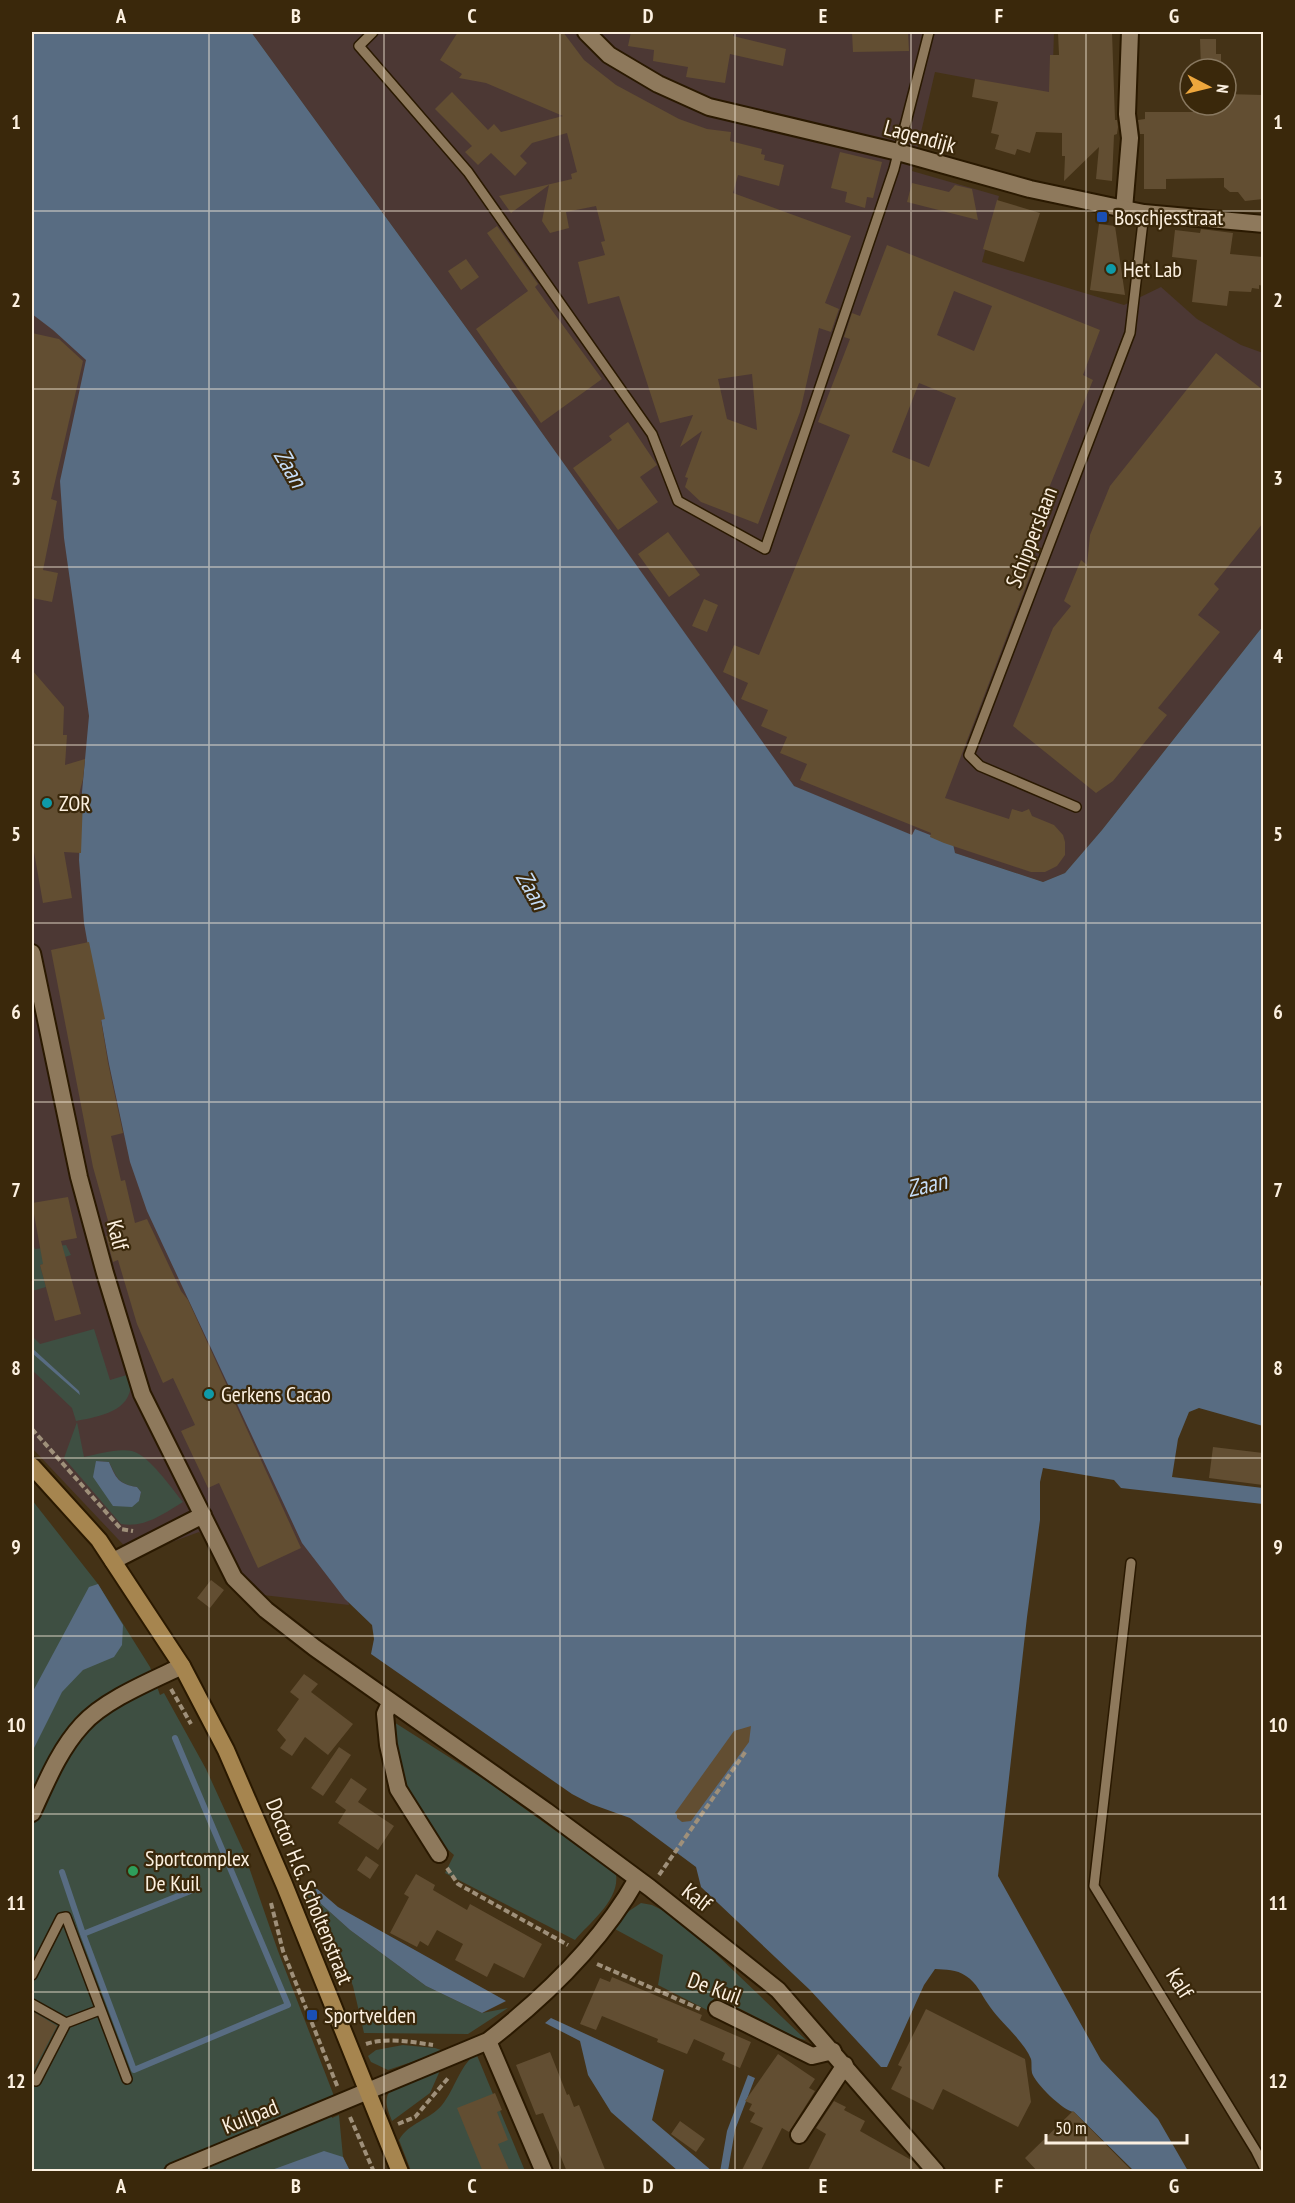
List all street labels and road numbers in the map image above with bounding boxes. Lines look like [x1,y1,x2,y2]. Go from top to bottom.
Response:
street label: Lagendijk [881,113,960,159]
street label: Schipperslaan [999,483,1063,591]
street label: Kalf [101,1217,136,1254]
street label: Doctor H.G. Scholtenstraat [260,1794,360,1988]
street label: Kalf [677,1877,718,1918]
street label: Kalf [1160,1963,1201,2004]
street label: De Kuil [684,1965,747,2011]
street label: Kuilpad [218,2092,282,2140]

